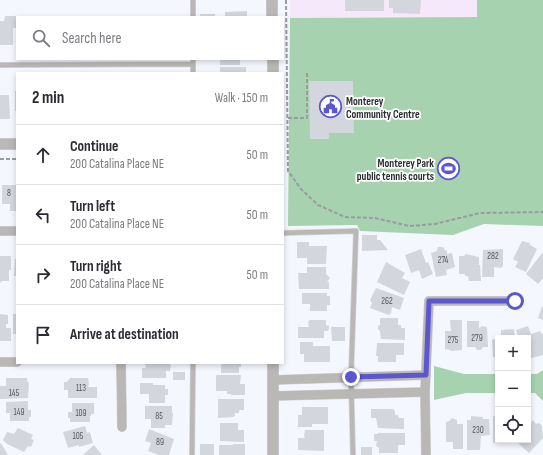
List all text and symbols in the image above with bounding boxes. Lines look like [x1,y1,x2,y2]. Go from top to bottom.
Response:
search box [16,16,284,60]
icon: search [30,27,52,49]
text: Search here [62,29,122,48]
text: 2 min [32,88,64,108]
text: Walk · 150 m [215,90,268,106]
public building icon: Monterey Community Centre [318,94,344,120]
place label: Monterey Community Centre [346,95,420,121]
text: Continue [70,137,119,156]
icon: ahead [32,144,54,166]
text: 50 m [247,147,268,163]
text: 200 Catalina Place NE [70,156,164,172]
sports icon: Monterey Park public tennis courts [436,156,462,182]
place label: Monterey Park public tennis courts [357,157,434,183]
house number: 8 [7,188,11,199]
text: Turn left [70,197,115,216]
icon: left [32,204,54,226]
text: 50 m [247,207,268,223]
text: 200 Catalina Place NE [70,216,164,232]
house number: 282 [487,251,499,262]
house number: 274 [438,255,449,266]
text: Turn right [70,257,122,276]
icon: right [32,264,54,286]
text: 50 m [247,267,268,283]
text: 200 Catalina Place NE [70,276,164,292]
route start [506,292,524,310]
house number: 262 [381,296,393,307]
icon: arrive [32,324,54,346]
text: Arrive at destination [70,325,179,344]
house number: 279 [471,333,483,344]
house number: 275 [448,335,459,346]
map controls [495,335,531,443]
button: + [495,335,531,371]
route end [342,368,360,386]
button: − [495,371,531,407]
house number: 113 [76,383,86,394]
house number: 145 [9,388,20,399]
house number: 149 [14,407,24,418]
button: locate [495,407,531,443]
house number: 109 [75,408,87,419]
house number: 85 [155,411,163,422]
house number: 230 [472,425,484,436]
house number: 105 [73,431,84,442]
house number: 89 [156,437,164,448]

